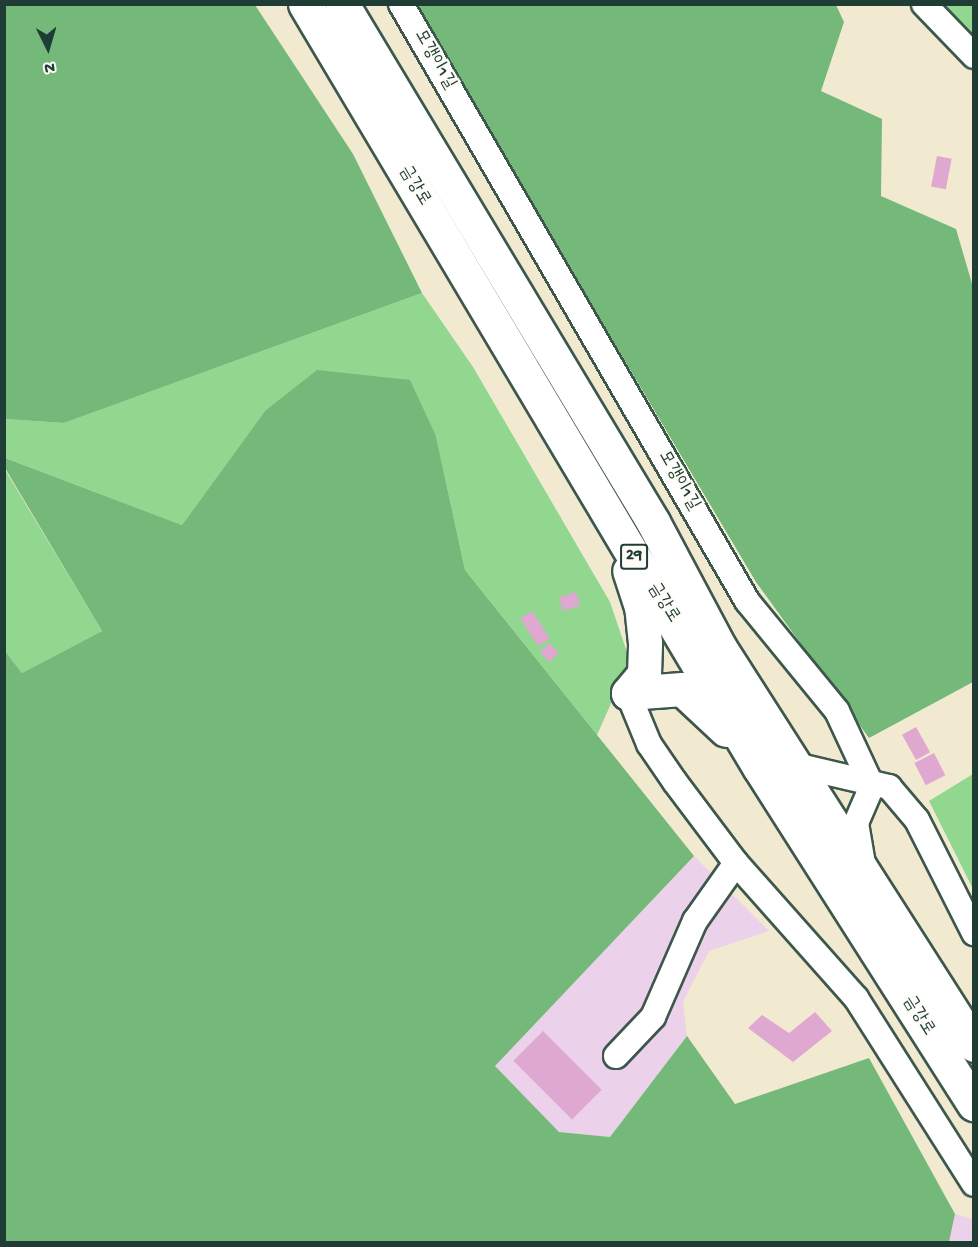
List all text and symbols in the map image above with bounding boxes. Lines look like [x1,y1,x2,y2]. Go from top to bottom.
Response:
north arrow [18,18,78,78]
street label: 모갱이1길 [408,26,460,94]
text: N [44,57,56,76]
street label: 금강로 [394,162,434,210]
street label: 모갱이1길 [652,447,704,515]
road number: 29 [619,544,649,570]
street label: 금강로 [642,579,684,627]
street label: 금강로 [897,992,939,1040]

